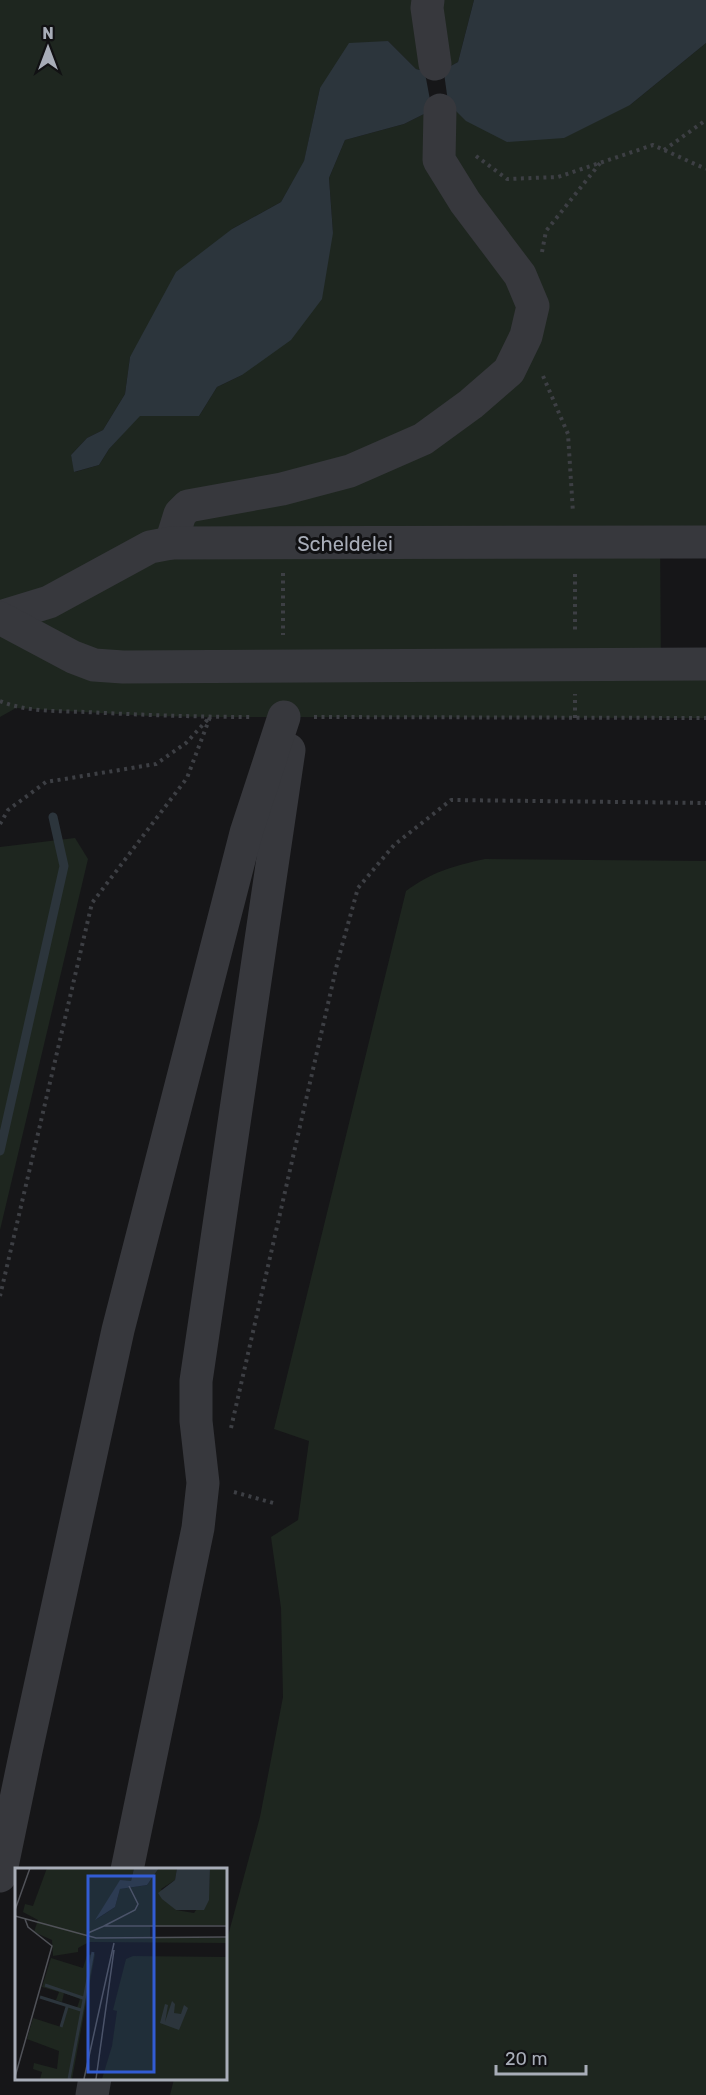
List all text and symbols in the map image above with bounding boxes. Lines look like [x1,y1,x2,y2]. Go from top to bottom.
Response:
north arrow [18,18,78,78]
text: N [42,24,54,43]
street label: Scheldelei [297,532,393,556]
inset map [15,1868,226,2080]
scale bar [496,2038,586,2076]
text: 20 m [505,2048,547,2070]

